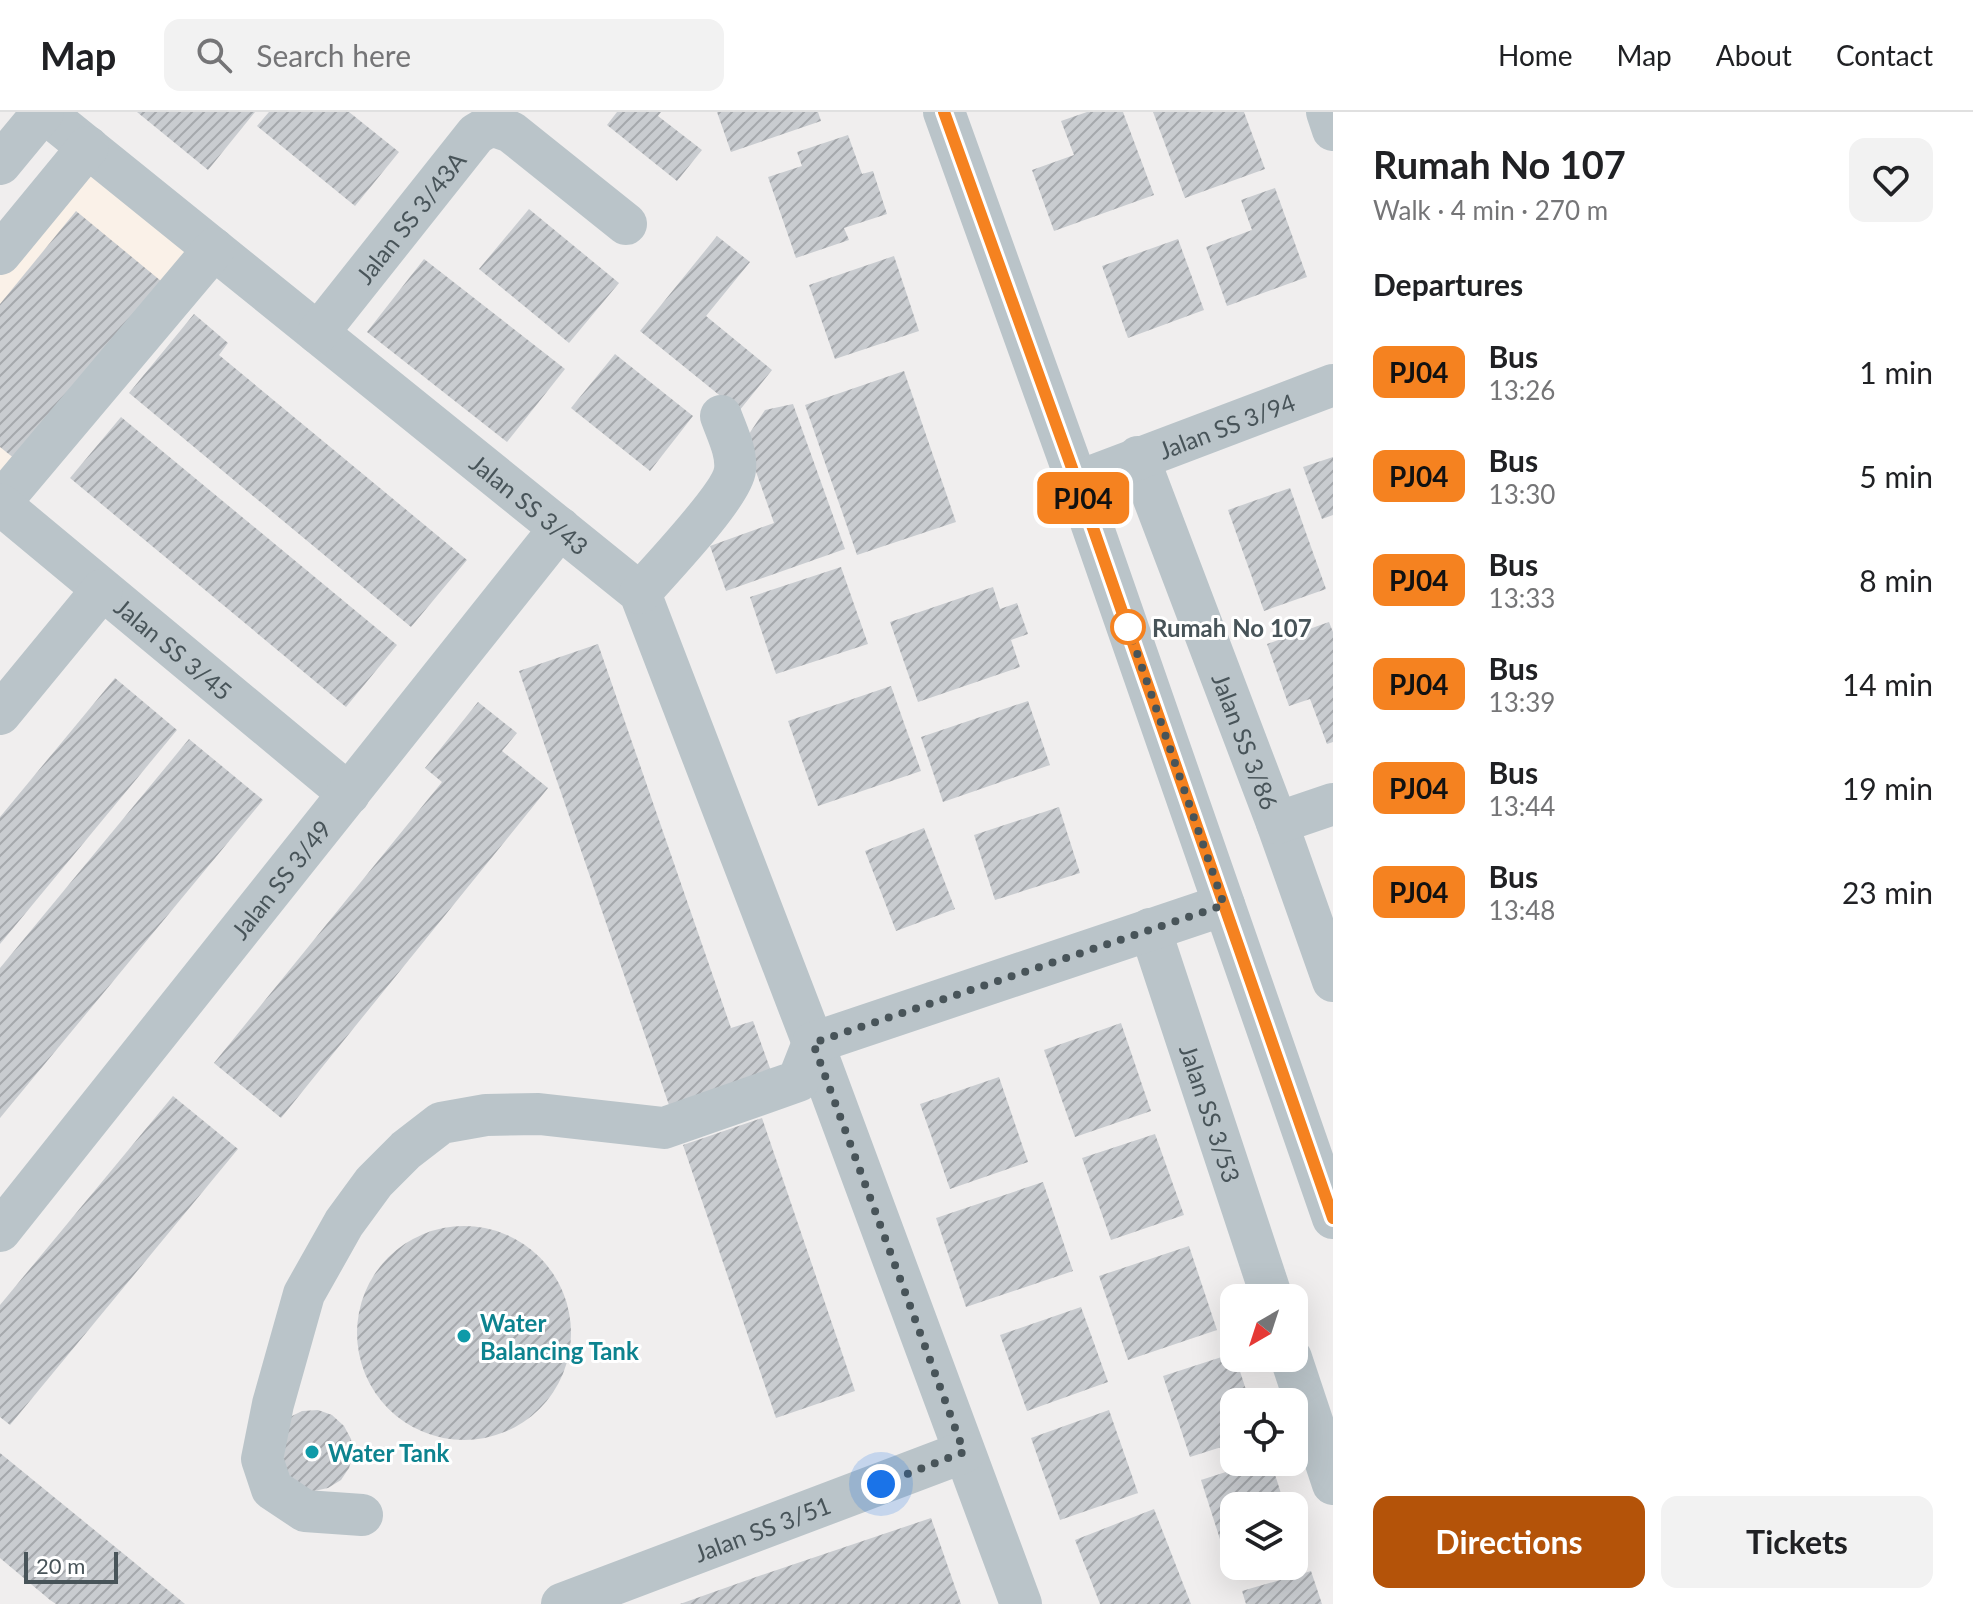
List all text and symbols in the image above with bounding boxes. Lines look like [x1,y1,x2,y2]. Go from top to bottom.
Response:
search box [164,19,724,91]
text: Map [40,32,116,78]
icon: search [192,33,236,77]
text: Search here [256,37,411,73]
text: Home [1498,38,1573,72]
text: Map [1617,38,1672,72]
text: About [1716,38,1792,72]
text: Contact [1836,38,1933,72]
button: heart [1849,138,1933,222]
text: Rumah No 107 [1373,141,1626,187]
street label: Jalan SS 3/43A [349,145,472,289]
text: Walk · 4 min · 270 m [1373,194,1608,226]
text: Departures [1373,266,1523,302]
text: Bus [1489,338,1538,374]
text: 1 min [1859,354,1933,390]
text: PJ04 [1389,355,1449,389]
text: 13:26 [1489,374,1555,406]
street label: Jalan SS 3/94 [1154,386,1299,464]
text: Bus [1489,442,1538,478]
street label: Jalan SS 3/43 [465,448,595,560]
text: 5 min [1859,458,1933,494]
text: PJ04 [1389,459,1449,493]
line badge: PJ04 [1027,472,1139,524]
text: 13:30 [1489,478,1555,510]
text: PJ04 [1053,481,1113,515]
text: Bus [1489,546,1538,582]
text: 8 min [1859,562,1933,598]
text: PJ04 [1389,563,1449,597]
text: 13:33 [1489,582,1555,614]
street label: Jalan SS 3/45 [109,591,238,705]
marker: Rumah No 107 [1111,610,1145,644]
place label: Rumah No 107 [1152,613,1312,642]
text: Bus [1489,650,1538,686]
text: 14 min [1842,666,1933,702]
text: PJ04 [1389,667,1449,701]
street label: Jalan SS 3/86 [1207,669,1285,813]
text: 13:39 [1489,686,1555,718]
text: Bus [1489,754,1538,790]
text: 19 min [1842,770,1933,806]
text: PJ04 [1389,771,1449,805]
text: 13:44 [1489,790,1555,822]
street label: Jalan SS 3/49 [224,814,336,944]
text: Bus [1489,858,1538,894]
text: 23 min [1842,874,1933,910]
text: PJ04 [1389,875,1449,909]
text: 13:48 [1489,894,1555,926]
street label: Jalan SS 3/53 [1175,1040,1247,1186]
north arrow [1220,1284,1308,1372]
map controls [1220,1284,1308,1580]
place label: Water Balancing Tank [480,1308,639,1365]
marker: Water Balancing Tank [455,1327,473,1345]
button: locate [1220,1388,1308,1476]
place label: Water Tank [328,1438,449,1467]
marker: Water Tank [303,1443,321,1461]
your location [861,1464,901,1504]
street label: Jalan SS 3/51 [690,1489,834,1567]
button: layers [1220,1492,1308,1580]
button: Directions [1373,1496,1645,1588]
button: Tickets [1661,1496,1933,1588]
scale bar [24,1548,118,1584]
text: 20 m [36,1552,85,1579]

